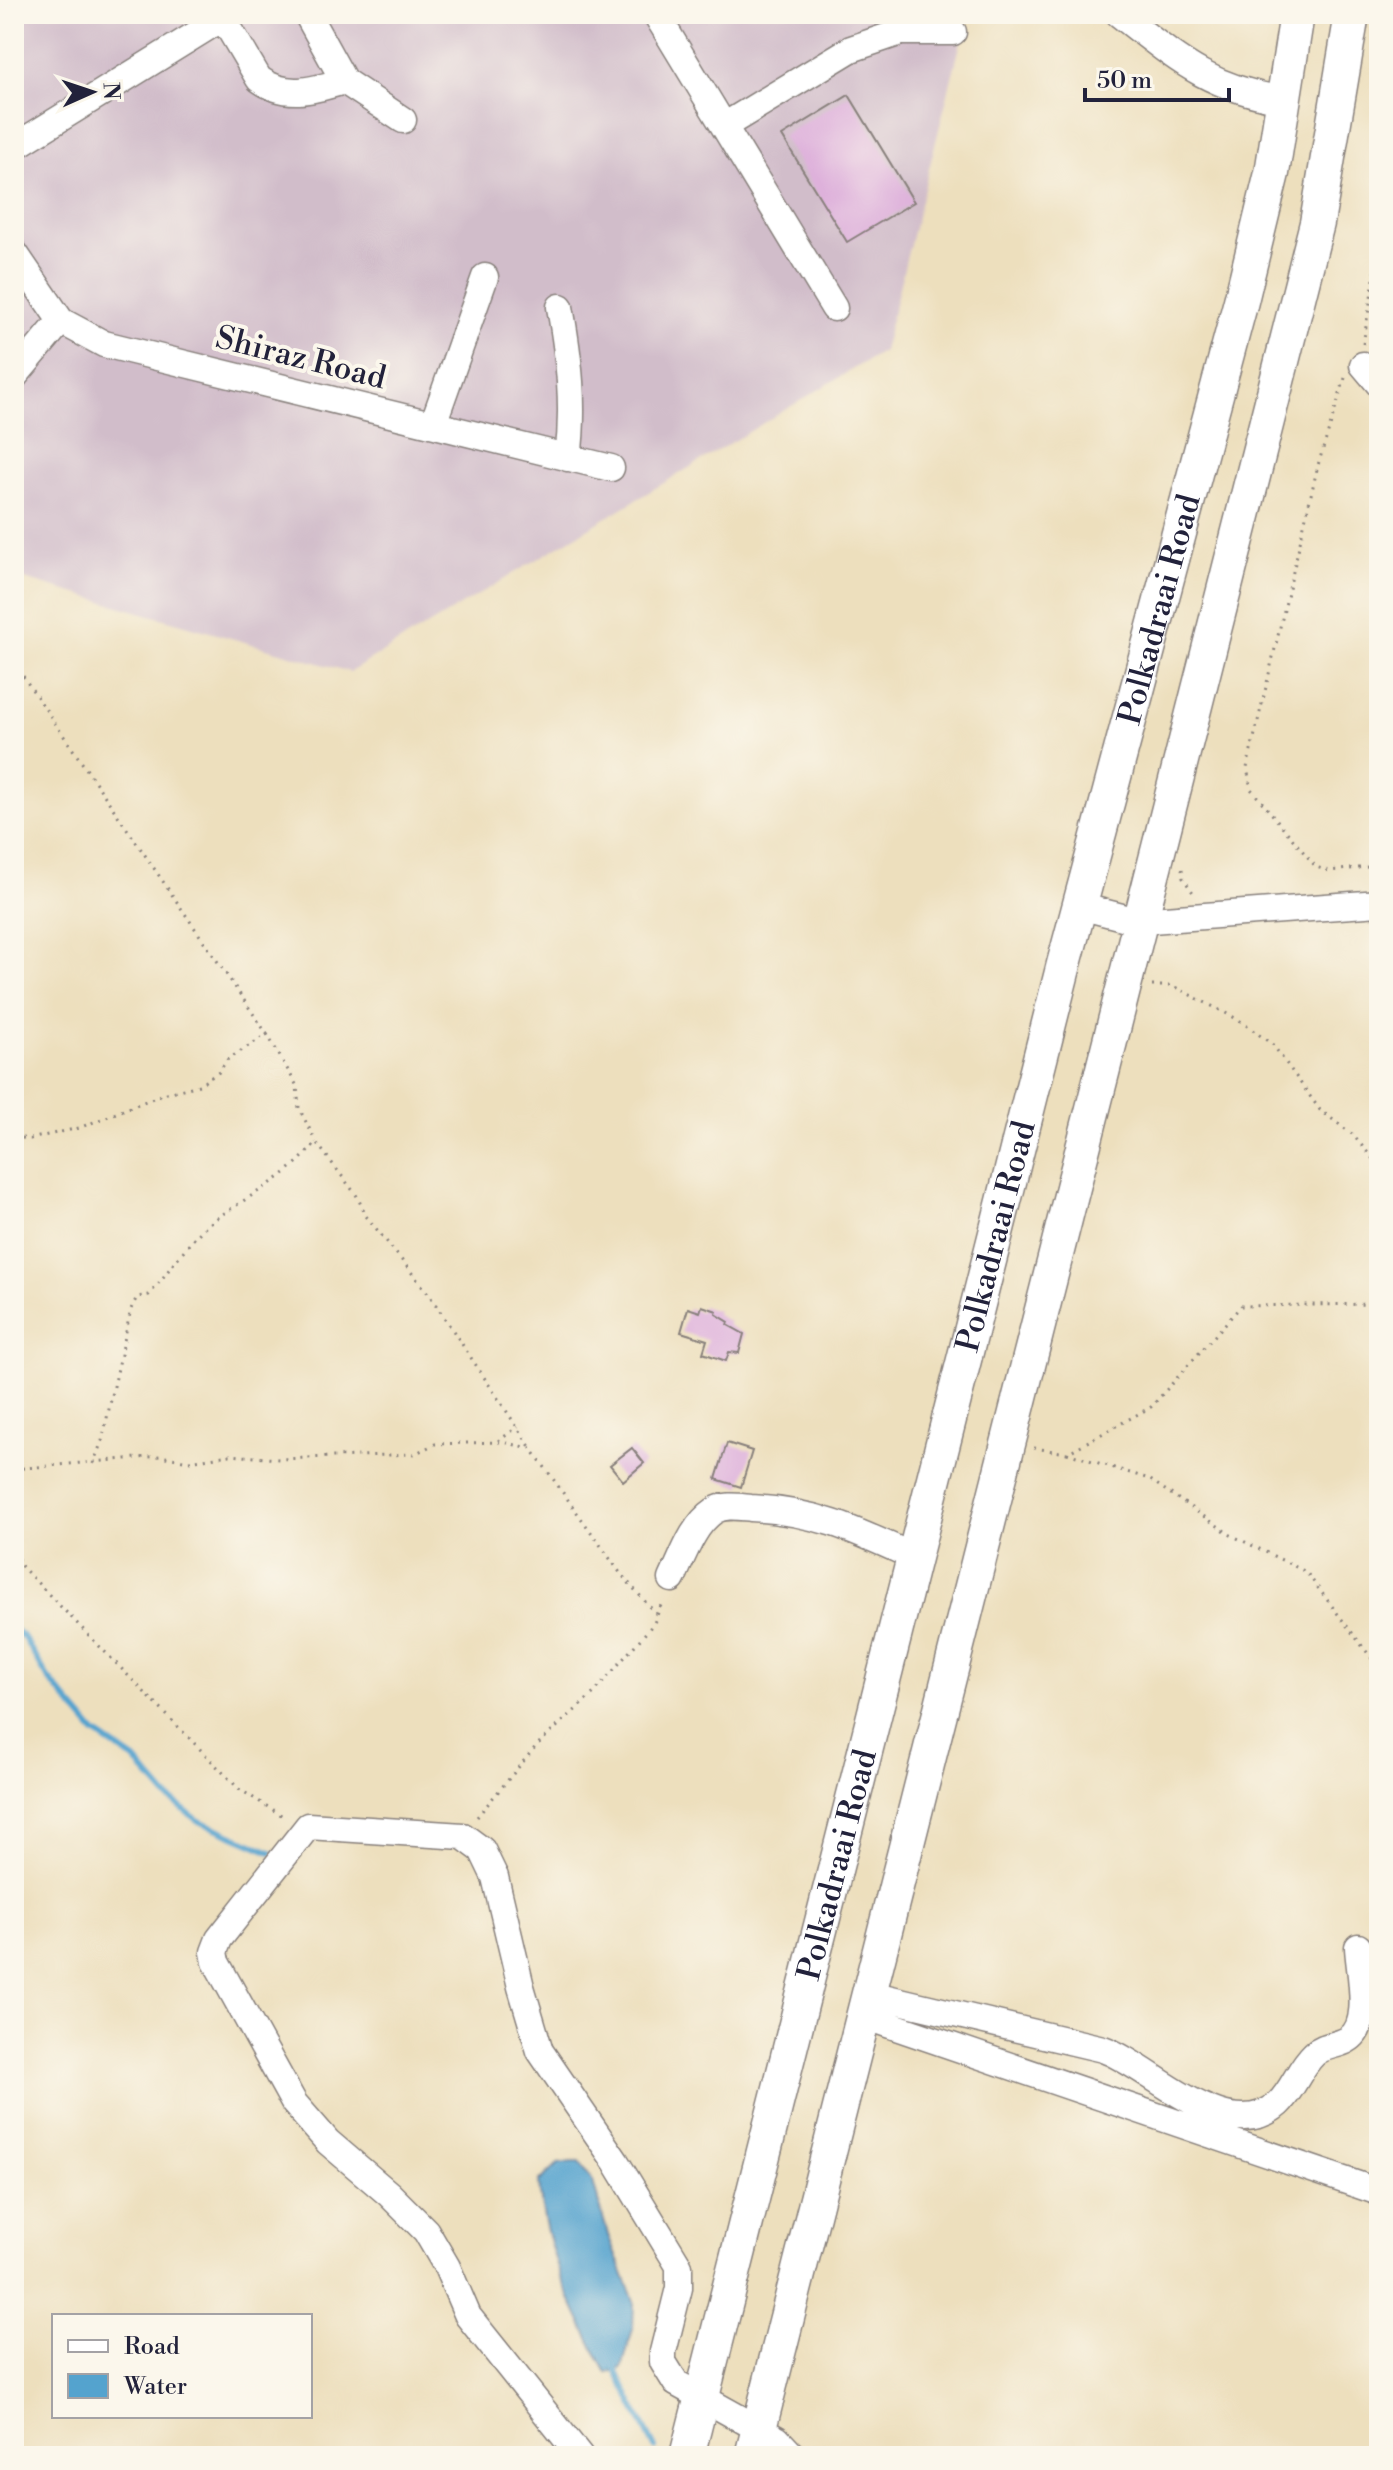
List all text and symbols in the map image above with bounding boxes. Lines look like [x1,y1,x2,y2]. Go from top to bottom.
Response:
north arrow [52,52,132,132]
scale bar [1085,52,1229,102]
text: 50 m [1097,66,1152,96]
text: N [97,82,124,101]
street label: Shiraz Road [211,318,390,398]
street label: Polkadraai Road [1110,490,1210,729]
street label: Polkadraai Road [948,1117,1045,1356]
street label: Polkadraai Road [789,1745,886,1985]
legend [52,2314,312,2418]
text: Road [124,2332,180,2362]
text: Water [123,2372,187,2402]

